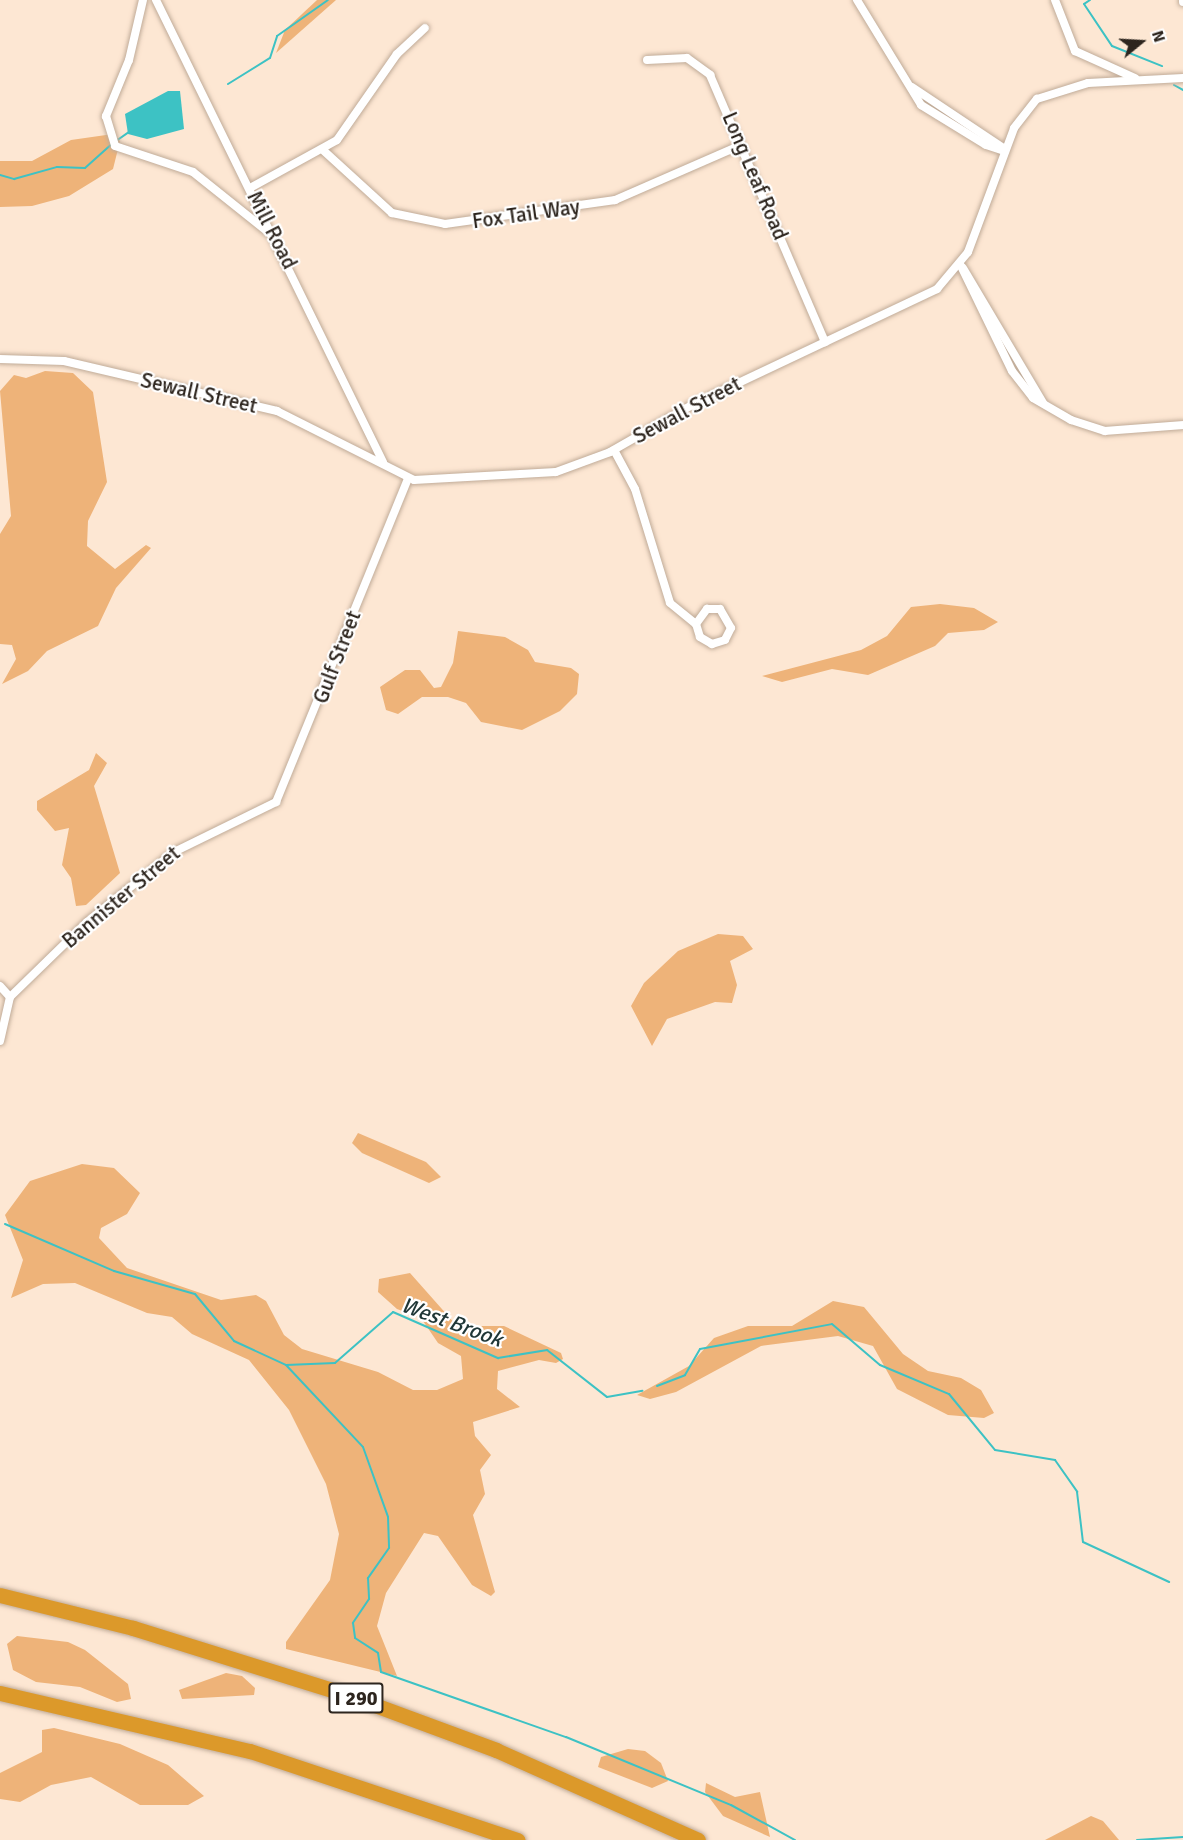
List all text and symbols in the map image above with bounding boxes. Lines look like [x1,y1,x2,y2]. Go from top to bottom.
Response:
north arrow [1111,12,1171,72]
text: N [1147,28,1169,45]
street label: Long Leaf Road [717,108,793,244]
street label: Mill Road [242,187,302,273]
street label: Fox Tail Way [471,194,581,234]
street label: Sewall Street [138,367,260,419]
street label: Sewall Street [629,371,745,449]
street label: Gulf Street [308,607,366,707]
street label: Bannister Street [57,840,185,954]
water label: West Brook [398,1292,506,1352]
road number: I 290 [328,1681,385,1715]

